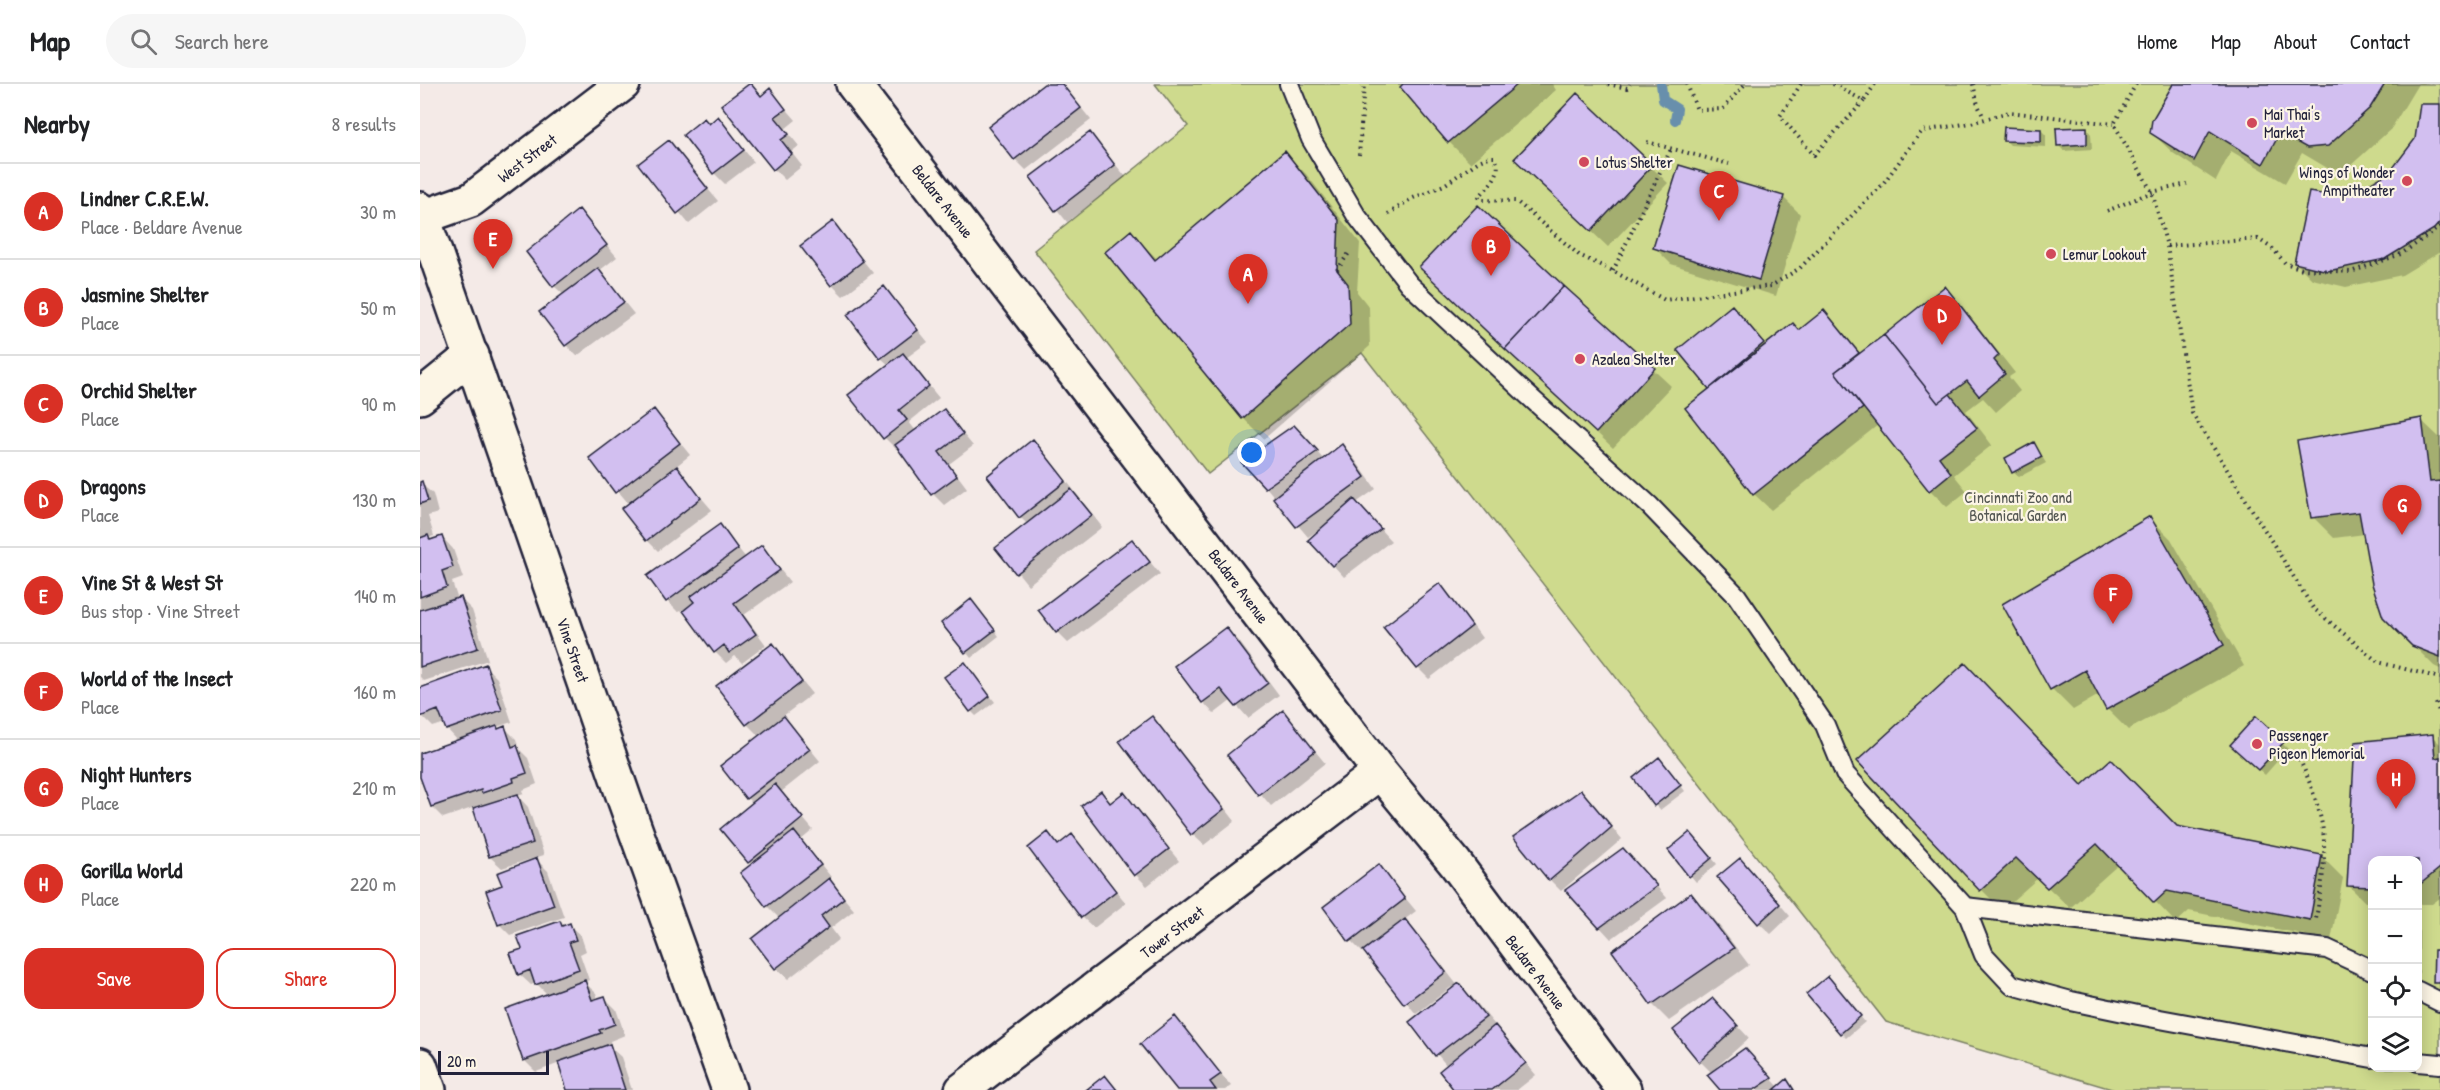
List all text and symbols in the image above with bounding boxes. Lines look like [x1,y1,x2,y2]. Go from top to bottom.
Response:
search box [106,14,526,68]
text: Map [30,22,70,60]
icon: search [127,25,160,58]
text: Search here [175,26,269,56]
text: Home [2137,27,2178,56]
text: Map [2211,27,2241,56]
text: About [2274,27,2317,56]
text: Contact [2350,27,2410,56]
place label: Mai Thai's Market [2264,103,2320,143]
text: Nearby [24,106,90,141]
text: 8 results [331,110,396,137]
marker: Mai Thai's Market [2245,116,2259,130]
street label: West Street [493,128,561,187]
place label: Lotus Shelter [1596,151,1673,173]
marker: Lotus Shelter [1577,155,1591,169]
street label: Beldare Avenue [907,160,979,243]
place label: Wings of Wonder Ampitheater [2299,161,2395,201]
pin: C [1700,172,1738,221]
marker: Wings of Wonder Ampitheater [2400,174,2414,188]
text: Lindner C.R.E.W. [81,183,209,213]
text: A [39,198,48,225]
text: 30 m [360,198,396,225]
text: Place · Beldare Avenue [81,213,243,240]
pin: E [474,220,512,269]
pin: B [1472,226,1510,276]
place label: Lemur Lookout [2063,243,2147,265]
marker: Lemur Lookout [2044,247,2058,261]
pin: A [1228,254,1268,304]
text: Jasmine Shelter [81,279,209,309]
text: B [38,294,49,321]
text: 50 m [360,294,396,321]
pin: D [1922,296,1961,345]
text: Place [81,309,120,336]
place label: Azalea Shelter [1592,348,1676,370]
marker: Azalea Shelter [1573,352,1587,366]
text: Orchid Shelter [81,375,197,405]
text: C [38,390,49,417]
text: 90 m [362,390,396,417]
text: Place [81,405,120,432]
your location [1237,438,1266,467]
text: Dragons [81,471,146,501]
text: D [39,486,48,513]
text: 130 m [353,486,396,513]
park label: Cincinnati Zoo and Botanical Garden [1964,486,2072,526]
pin: G [2382,486,2422,535]
text: Place [81,501,120,528]
street label: Beldare Avenue [1204,544,1275,628]
text: Vine St & West St [81,567,223,597]
pin: F [2094,574,2132,624]
text: E [39,582,48,609]
text: 140 m [354,582,396,609]
text: Bus stop · Vine Street [81,597,240,624]
street label: Vine Street [552,615,594,686]
text: World of the Insect [81,663,232,693]
text: F [40,678,47,705]
text: 160 m [354,678,396,705]
text: Place [81,693,120,720]
place label: Passenger Pigeon Memorial [2269,724,2365,764]
marker: Passenger Pigeon Memorial [2250,737,2264,751]
text: Night Hunters [81,759,192,789]
pin: H [2376,760,2416,809]
text: G [39,774,48,801]
text: 210 m [352,774,396,801]
text: Place [81,789,120,816]
text: Gorilla World [81,855,182,885]
map controls [2368,856,2422,1072]
button: + [2368,856,2422,910]
text: H [39,870,48,897]
text: 220 m [350,870,396,897]
text: Place [81,885,120,912]
street label: Tower Street [1136,900,1209,963]
button: − [2368,910,2422,964]
street label: Beldare Avenue [1501,930,1572,1014]
button: Save [24,948,204,1009]
button: Share [216,948,396,1009]
button: locate [2368,964,2422,1018]
button: layers [2368,1018,2422,1072]
scale bar [438,1048,549,1076]
text: 20 m [447,1050,476,1072]

